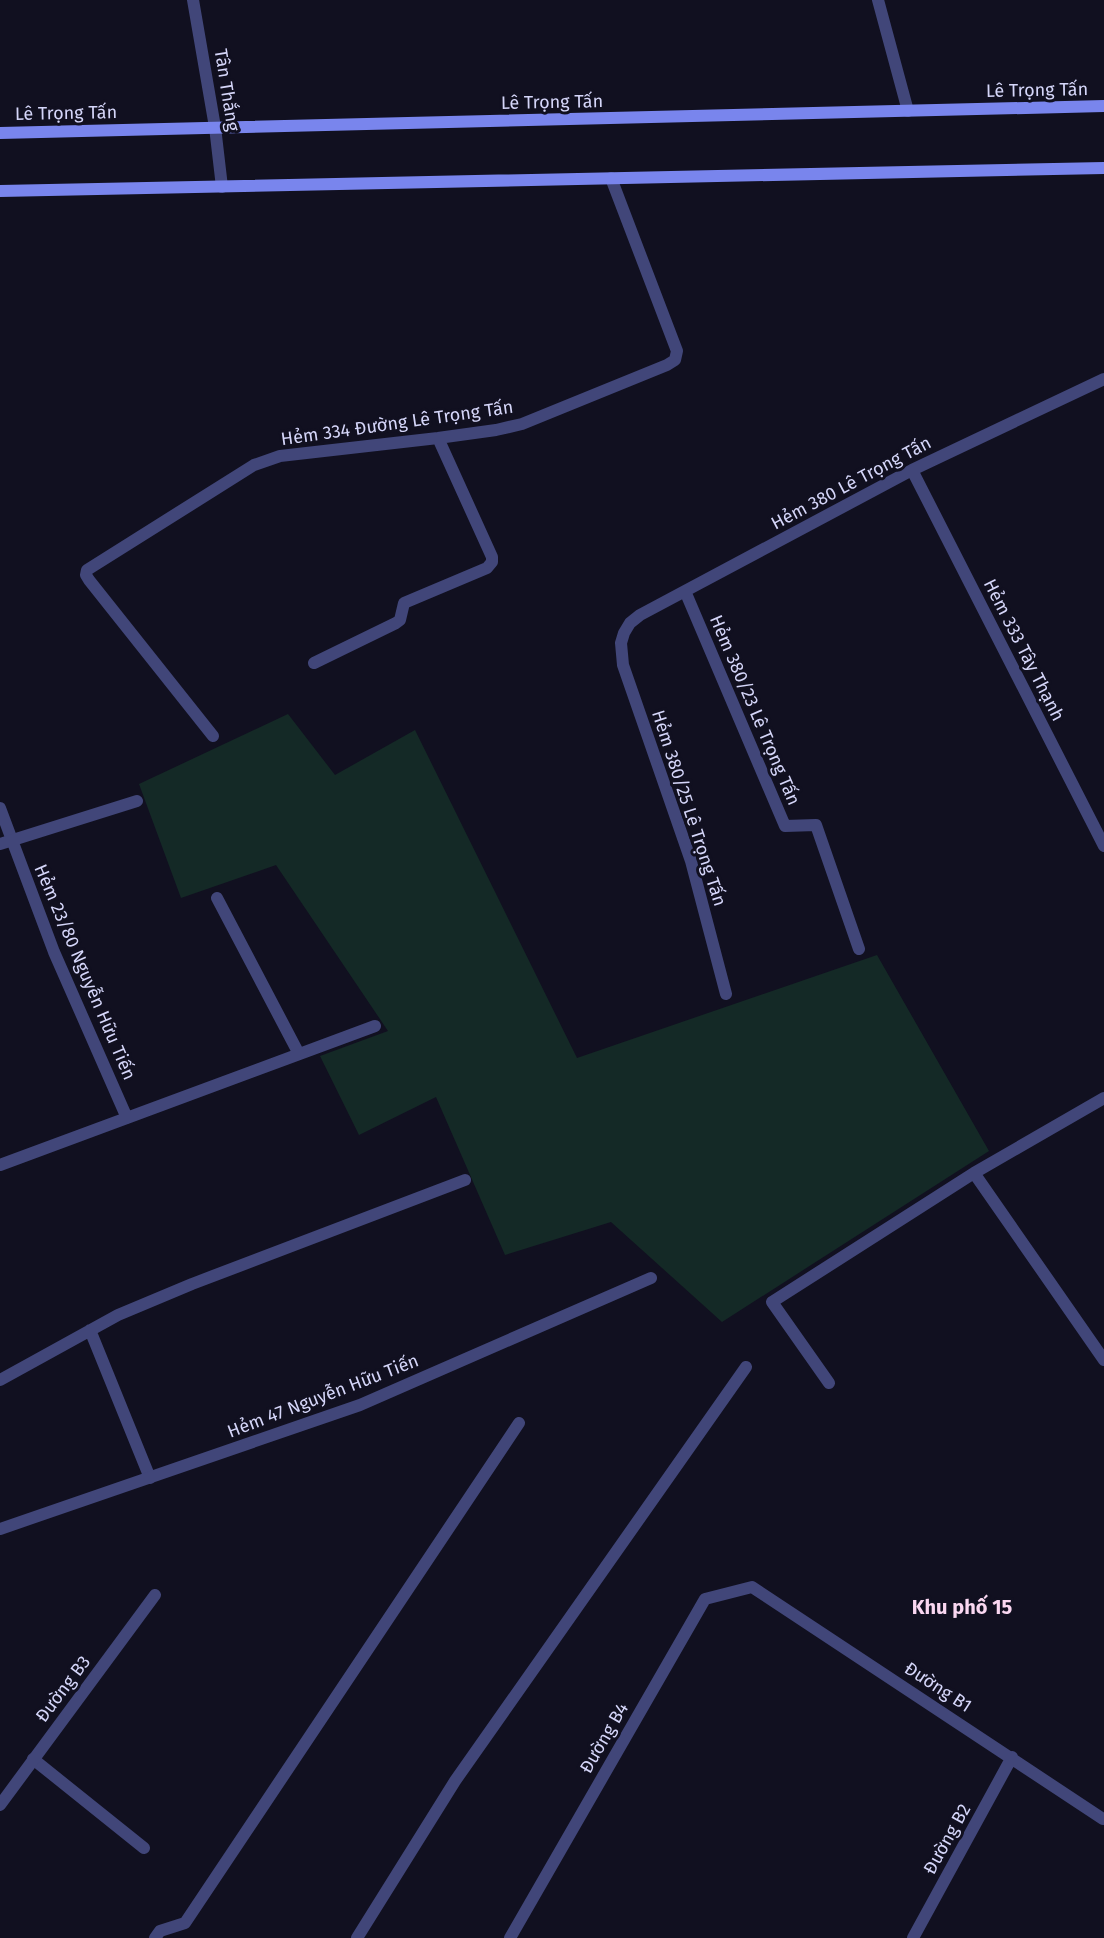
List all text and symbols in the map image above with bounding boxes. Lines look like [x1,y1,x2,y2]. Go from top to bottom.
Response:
street label: Tân Thắng [210,47,245,133]
street label: Lê Trọng Tấn [986,78,1088,102]
street label: Lê Trọng Tấn [501,90,603,114]
street label: Lê Trọng Tấn [15,101,117,125]
street label: Hẻm 334 Đường Lê Trọng Tấn [279,396,515,450]
street label: Hẻm 380 Lê Trọng Tấn [767,431,935,535]
street label: Hẻm 333 Tây Thạnh [979,575,1069,725]
street label: Hẻm 380/23 Lê Trọng Tấn [705,612,805,808]
street label: Hẻm 380/25 Lê Trọng Tấn [647,707,731,909]
street label: Hẻm 23/80 Nguyễn Hữu Tiến [30,860,141,1083]
street label: Hẻm 47 Nguyễn Hữu Tiến [224,1348,422,1443]
district label: Khu phố 15 [912,1594,1012,1619]
street label: Đường B3 [31,1651,95,1727]
street label: Đường B1 [900,1657,976,1717]
street label: Đường B4 [575,1698,633,1777]
street label: Đường B2 [919,1800,975,1878]

